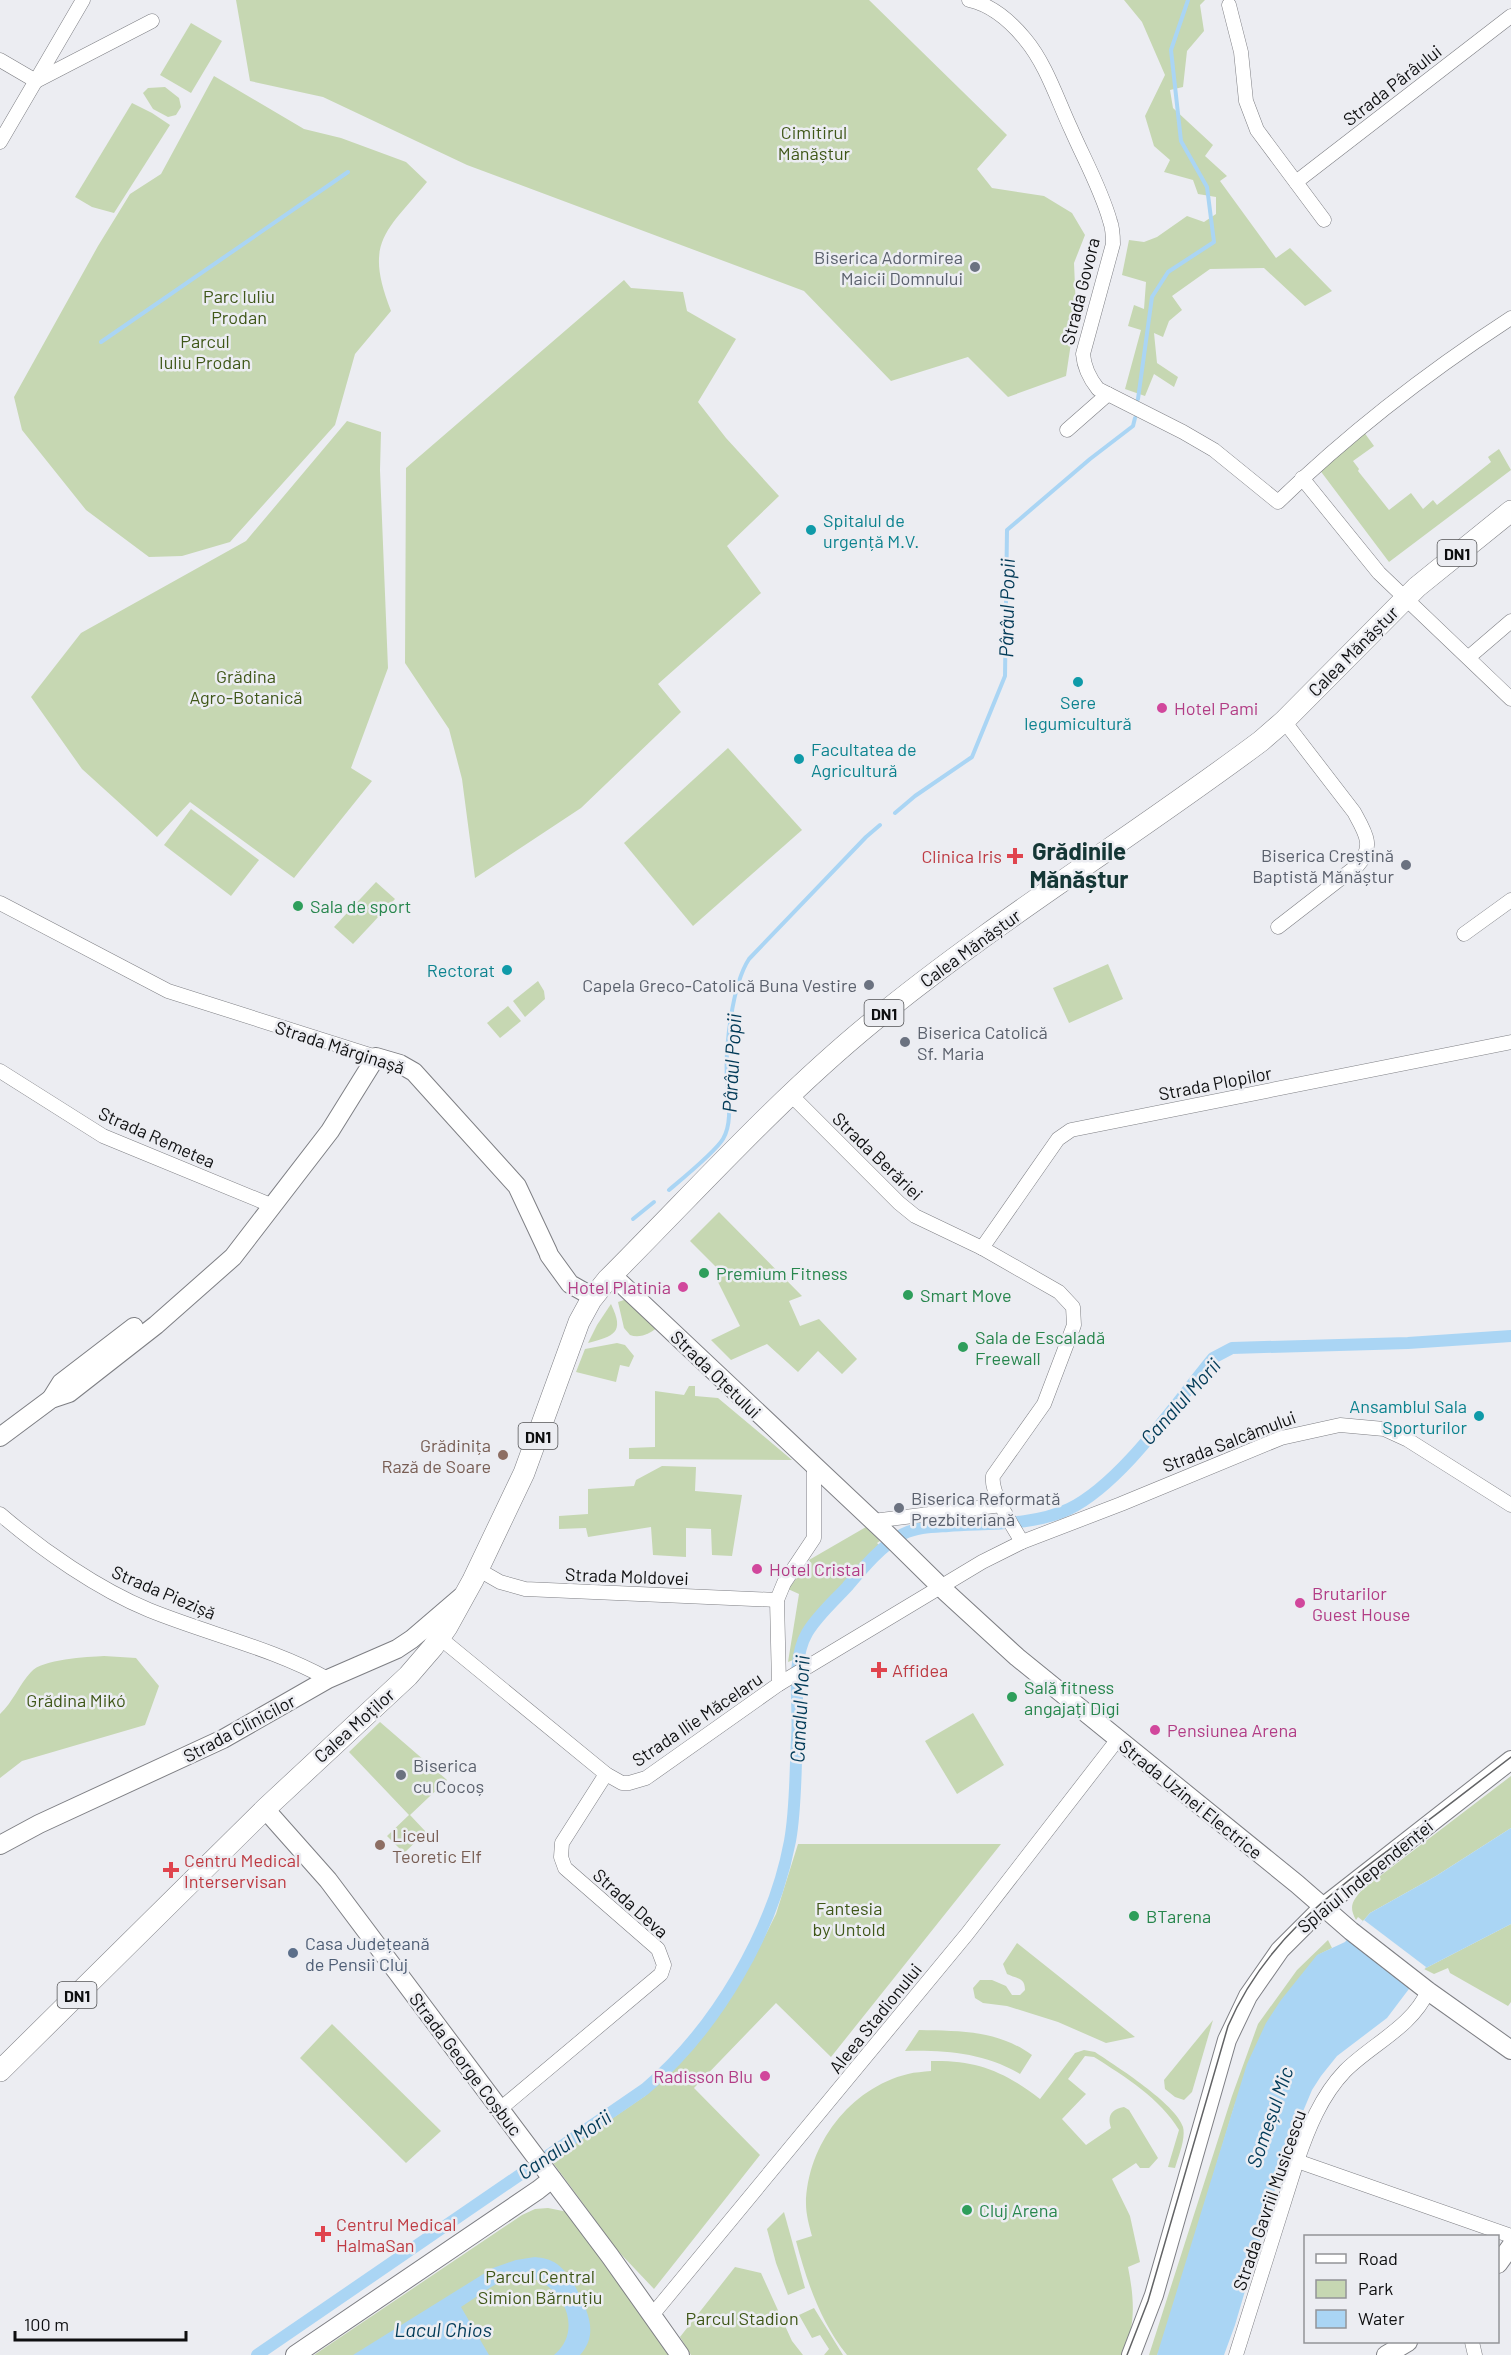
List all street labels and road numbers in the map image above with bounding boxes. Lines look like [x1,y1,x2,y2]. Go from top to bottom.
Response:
street label: Strada Pârâului [1338,40,1446,130]
street label: Strada Govora [1056,235,1104,347]
road number: DN1 [1438,540,1476,566]
street label: Calea Mănăștur [1303,601,1403,701]
street label: Calea Mănăștur [915,904,1025,992]
road number: DN1 [864,1000,904,1026]
street label: Strada Mărginașă [272,1016,408,1078]
street label: Strada Plopilor [1156,1061,1274,1105]
street label: Strada Remetea [95,1101,219,1173]
street label: Strada Berăriei [828,1107,928,1205]
street label: Strada Oțetului [666,1325,766,1423]
street label: Strada Salcâmului [1159,1406,1299,1476]
road number: DN1 [518,1423,558,1449]
street label: Strada Piezișă [109,1560,219,1624]
street label: Strada Moldovei [565,1563,689,1589]
street label: Strada Ilie Măcelaru [628,1667,766,1771]
street label: Calea Moților [309,1683,399,1767]
street label: Strada Clinicilor [179,1689,299,1767]
street label: Strada Uzinei Electrice [1115,1735,1267,1863]
street label: Splaiul Independenței [1293,1815,1437,1937]
street label: Strada Deva [589,1864,673,1942]
street label: Aleea Stadionului [824,1959,926,2077]
road number: DN1 [58,1982,97,2008]
street label: Strada George Coșbuc [405,1988,527,2140]
street label: Strada Gavriil Musicescu [1228,2107,1310,2293]

